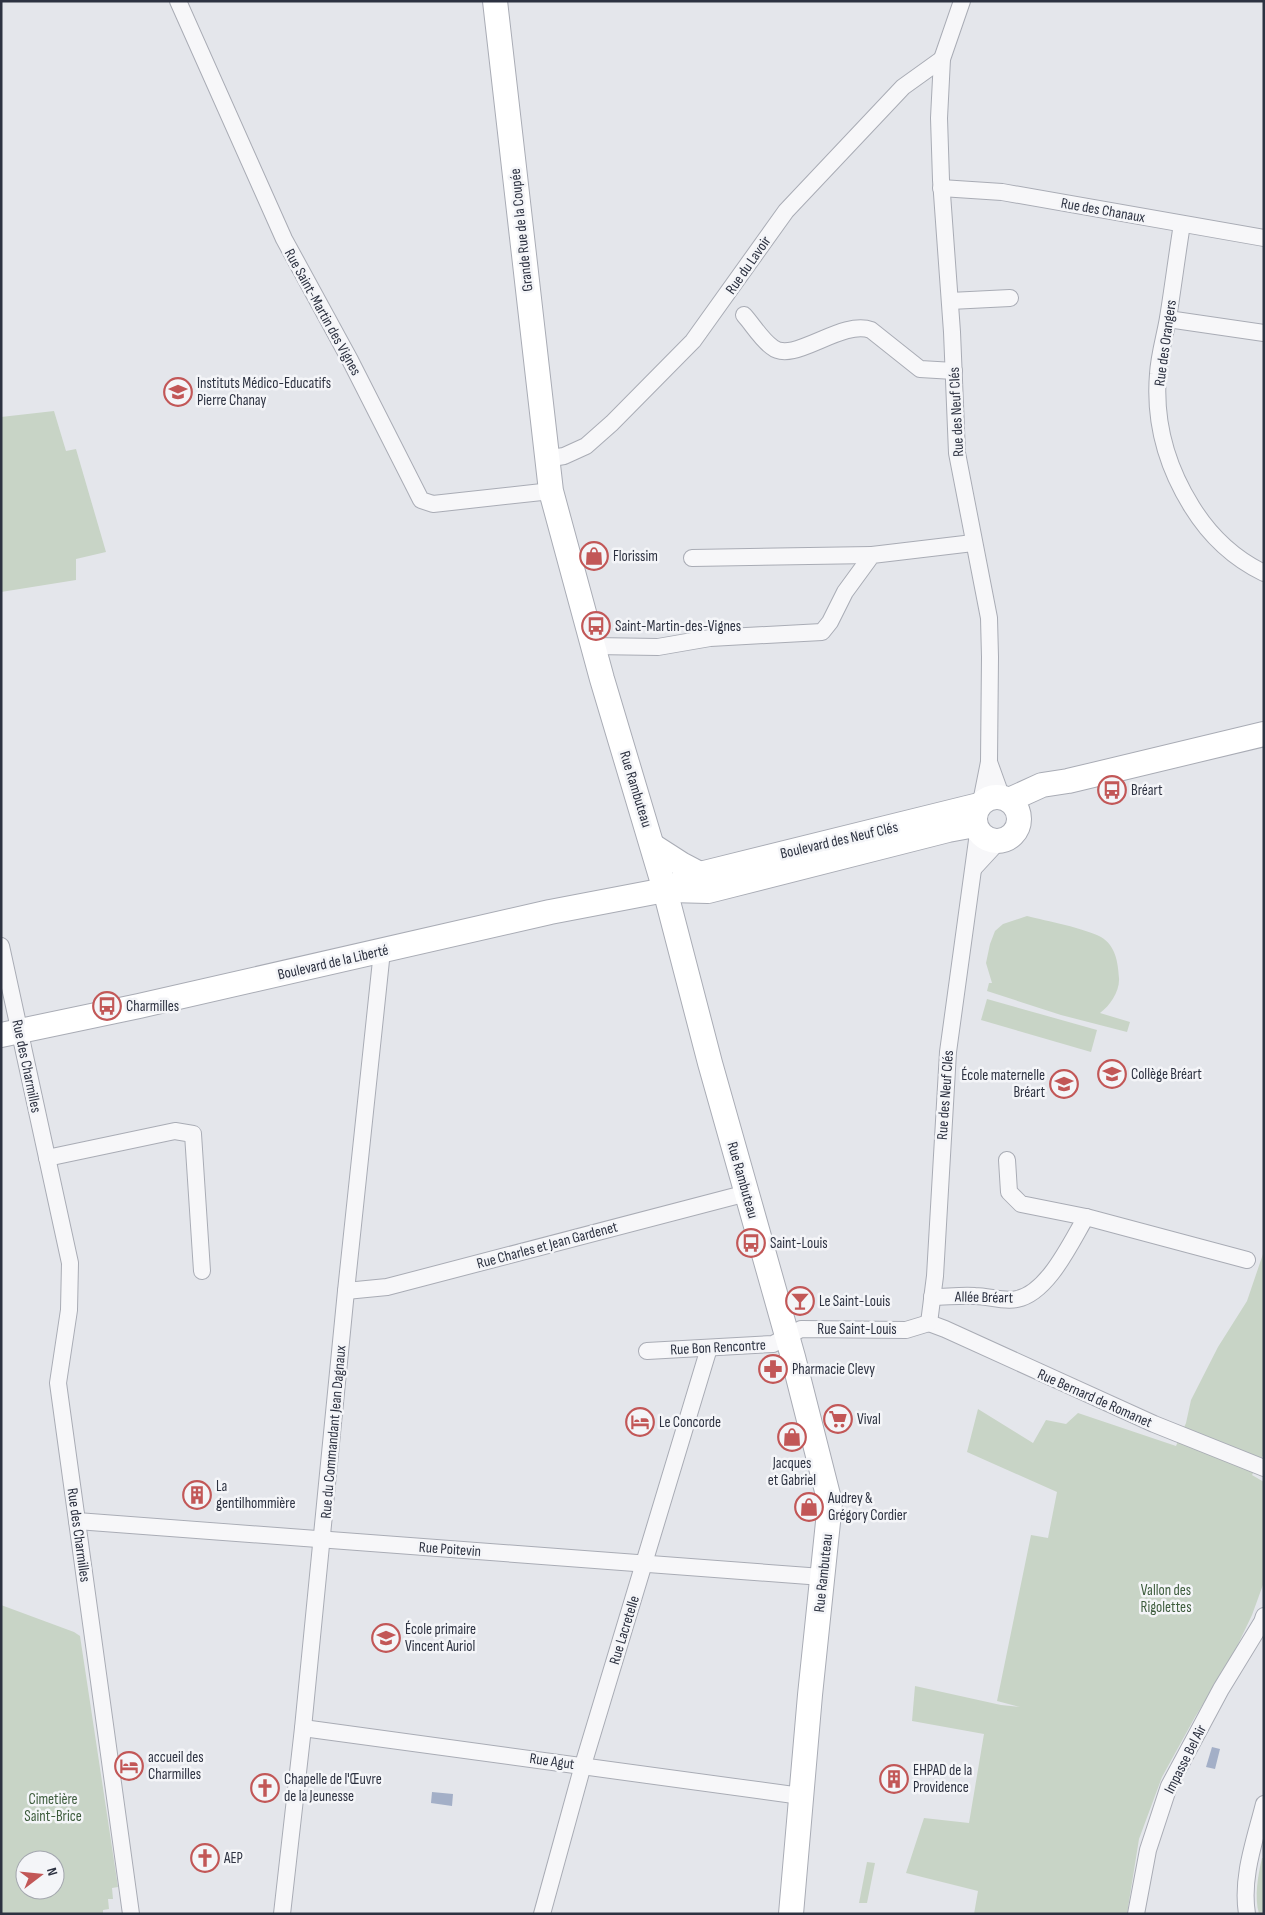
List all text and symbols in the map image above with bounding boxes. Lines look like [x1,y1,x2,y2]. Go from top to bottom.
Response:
street label: Grande Rue de la Coupée [506,167,537,292]
street label: Rue des Chanaux [1059,194,1147,227]
street label: Rue du Lavoir [721,232,776,298]
street label: Rue Saint-Martin des Vignes [280,246,365,379]
street label: Rue des Orangers [1150,299,1181,387]
street label: Rue des Neuf Clés [945,367,968,457]
place label: Instituts Médico-Educatifs Pierre Chanay [197,374,331,410]
school or university icon: Instituts Médico-Educatifs Pierre Chanay [163,377,193,407]
shop icon: Florissim [579,541,609,571]
place label: Florissim [613,547,658,566]
bus stop icon: Saint-Martin-des-Vignes [581,611,611,641]
place label: Saint-Martin-des-Vignes [615,617,741,636]
street label: Rue Rambuteau [615,749,656,830]
bus stop icon: Bréart [1097,775,1127,805]
place label: Bréart [1131,781,1163,800]
street label: Boulevard des Neuf Clés [778,818,900,863]
street label: Boulevard de la Liberté [276,941,390,984]
bus stop icon: Charmilles [92,991,122,1021]
place label: Charmilles [126,997,179,1016]
street label: Rue des Charmilles [7,1018,46,1114]
street label: Rue des Neuf Clés [933,1050,958,1141]
school or university icon: Collège Bréart [1097,1059,1127,1089]
place label: Collège Bréart [1131,1065,1202,1084]
place label: École maternelle Bréart [961,1066,1045,1102]
school or university icon: École maternelle Bréart [1049,1069,1079,1099]
street label: Rue Rambuteau [723,1140,763,1221]
street label: Rue Charles et Jean Gardenet [475,1217,620,1273]
bus stop icon: Saint-Louis [736,1228,766,1258]
place label: Saint-Louis [770,1234,828,1253]
bar icon: Le Saint-Louis [785,1286,815,1316]
street label: Allée Bréart [954,1287,1014,1308]
place label: Le Saint-Louis [819,1292,890,1311]
street label: Rue Saint-Louis [817,1320,897,1339]
street label: Rue Bon Rencontre [670,1336,766,1359]
street label: Rue du Commandant Jean Dagnaux [316,1344,351,1519]
pharmacy icon: Pharmacie Clevy [758,1354,788,1384]
place label: Pharmacie Clevy [792,1360,875,1379]
street label: Rue Bernard de Romanet [1034,1365,1155,1432]
supermarket icon: Vival [823,1404,853,1434]
hotel icon: Le Concorde [625,1407,655,1437]
place label: Vival [857,1410,881,1429]
place label: Le Concorde [659,1413,721,1432]
shop icon: Jacques et Gabriel [777,1422,807,1452]
place label: Jacques et Gabriel [768,1454,816,1490]
place label: La gentilhommière [216,1477,295,1513]
building icon: La gentilhommière [182,1480,212,1510]
street label: Rue des Charmilles [62,1487,95,1583]
place label: Audrey & Grégory Cordier [827,1489,908,1525]
shop icon: Audrey & Grégory Cordier [794,1492,824,1522]
street label: Rue Rambuteau [810,1533,837,1613]
street label: Rue Poitevin [418,1538,482,1561]
park label: Vallon des Rigolettes [1140,1581,1192,1617]
street label: Rue Lacretelle [605,1593,644,1667]
place label: École primaire Vincent Auriol [405,1620,476,1656]
school or university icon: École primaire Vincent Auriol [371,1623,401,1653]
street label: Impasse Bel Air [1160,1721,1211,1797]
place label: accueil des Charmilles [148,1748,204,1784]
street label: Rue Agut [528,1749,576,1774]
hotel icon: accueil des Charmilles [114,1751,144,1781]
place label: EHPAD de la Providence [913,1761,972,1797]
building icon: EHPAD de la Providence [879,1764,909,1794]
place label: Chapelle de l'Œuvre de la Jeunesse [284,1770,382,1806]
church icon: Chapelle de l'Œuvre de la Jeunesse [250,1773,280,1803]
park label: Cimetière Saint-Brice [24,1790,82,1826]
church icon: AEP [190,1843,220,1873]
place label: AEP [223,1849,243,1868]
north arrow [15,1850,65,1900]
text: N [43,1866,61,1877]

